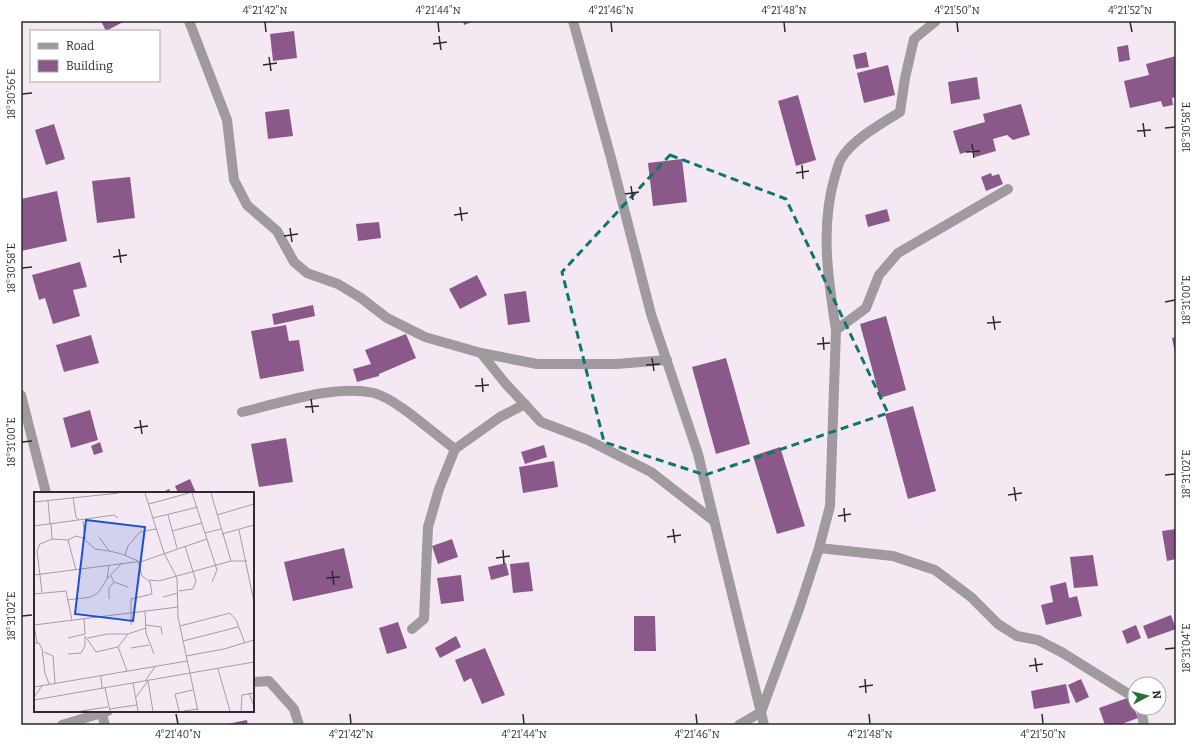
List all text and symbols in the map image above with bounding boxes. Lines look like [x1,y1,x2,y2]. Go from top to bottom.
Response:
text: 4°21'42"N [243,5,287,17]
text: 4°21'44"N [415,5,461,17]
text: 4°21'46"N [588,5,634,17]
text: 4°21'48"N [761,5,807,17]
text: 4°21'50"N [934,5,980,17]
text: 4°21'52"N [1108,5,1152,17]
legend [30,30,160,82]
text: Road [66,39,94,53]
text: Building [66,59,113,73]
text: 18°30'56"E [6,69,18,119]
text: 18°30'58"E [1181,102,1193,152]
text: 18°30'58"E [6,243,18,293]
text: 18°31'00"E [1181,275,1193,325]
text: 18°31'00"E [6,417,18,467]
text: 18°31'02"E [1181,450,1193,498]
inset map [34,492,254,712]
text: 18°31'02"E [6,592,18,640]
text: 18°31'04"E [1181,624,1193,672]
north arrow [1127,676,1167,716]
text: N [1149,690,1163,700]
text: 4°21'40"N [155,729,201,741]
text: 4°21'42"N [329,729,373,741]
text: 4°21'44"N [501,729,547,741]
text: 4°21'46"N [674,729,720,741]
text: 4°21'48"N [847,729,893,741]
text: 4°21'50"N [1020,729,1066,741]

